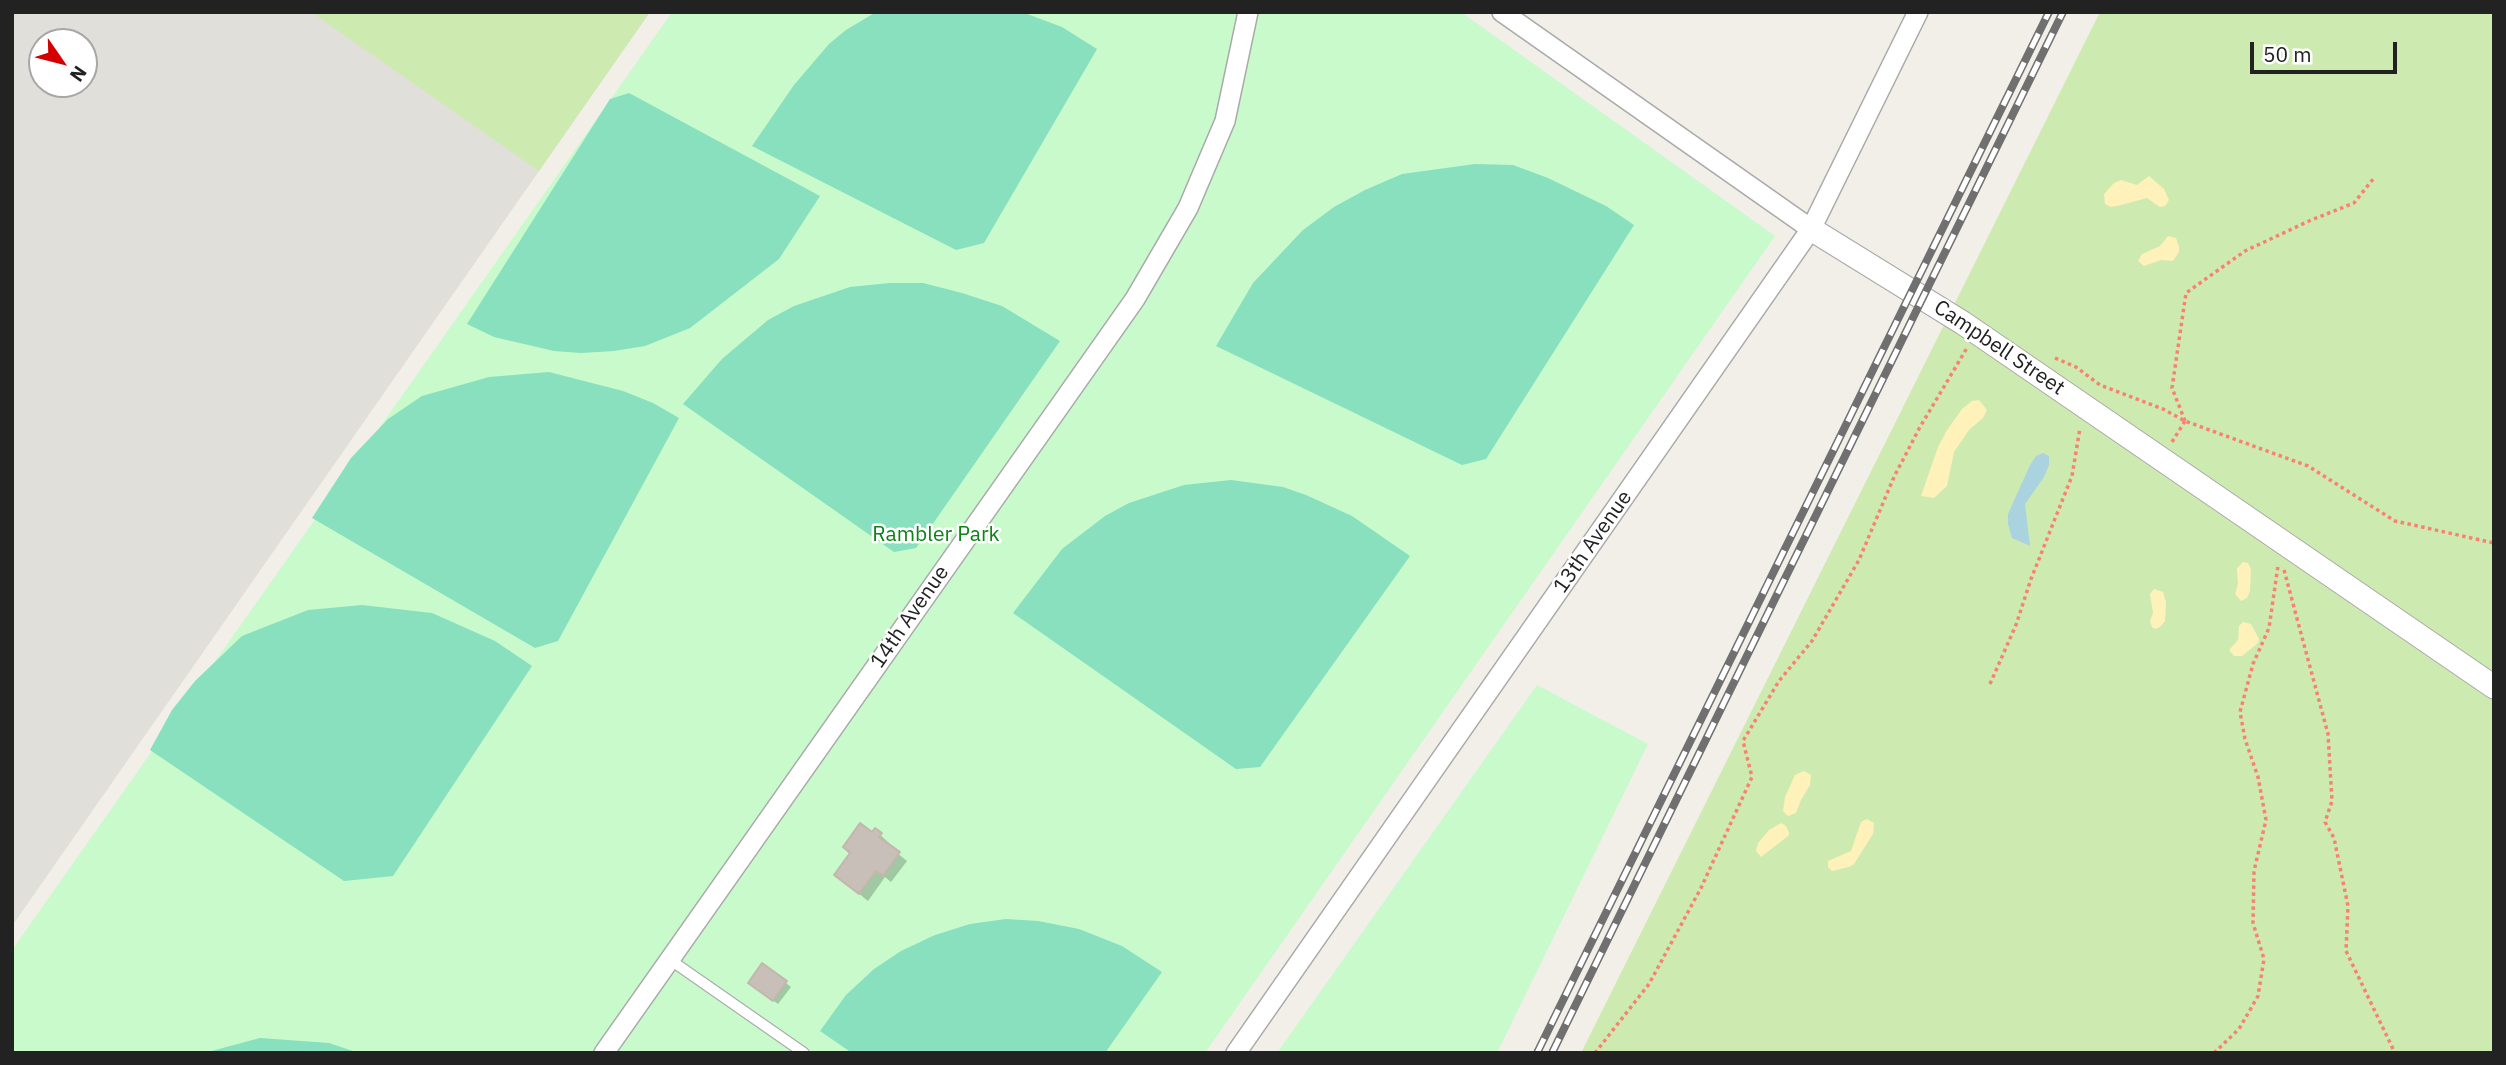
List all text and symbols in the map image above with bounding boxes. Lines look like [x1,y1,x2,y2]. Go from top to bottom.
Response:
north arrow [28,28,98,98]
scale bar [2254,28,2401,72]
text: 50 m [2263,40,2312,68]
text: N [65,61,92,86]
street label: Campbell Street [1929,295,2069,401]
street label: 13th Avenue [1548,486,1638,598]
park label: Rambler Park [872,522,1000,548]
street label: 14th Avenue [865,561,955,673]

